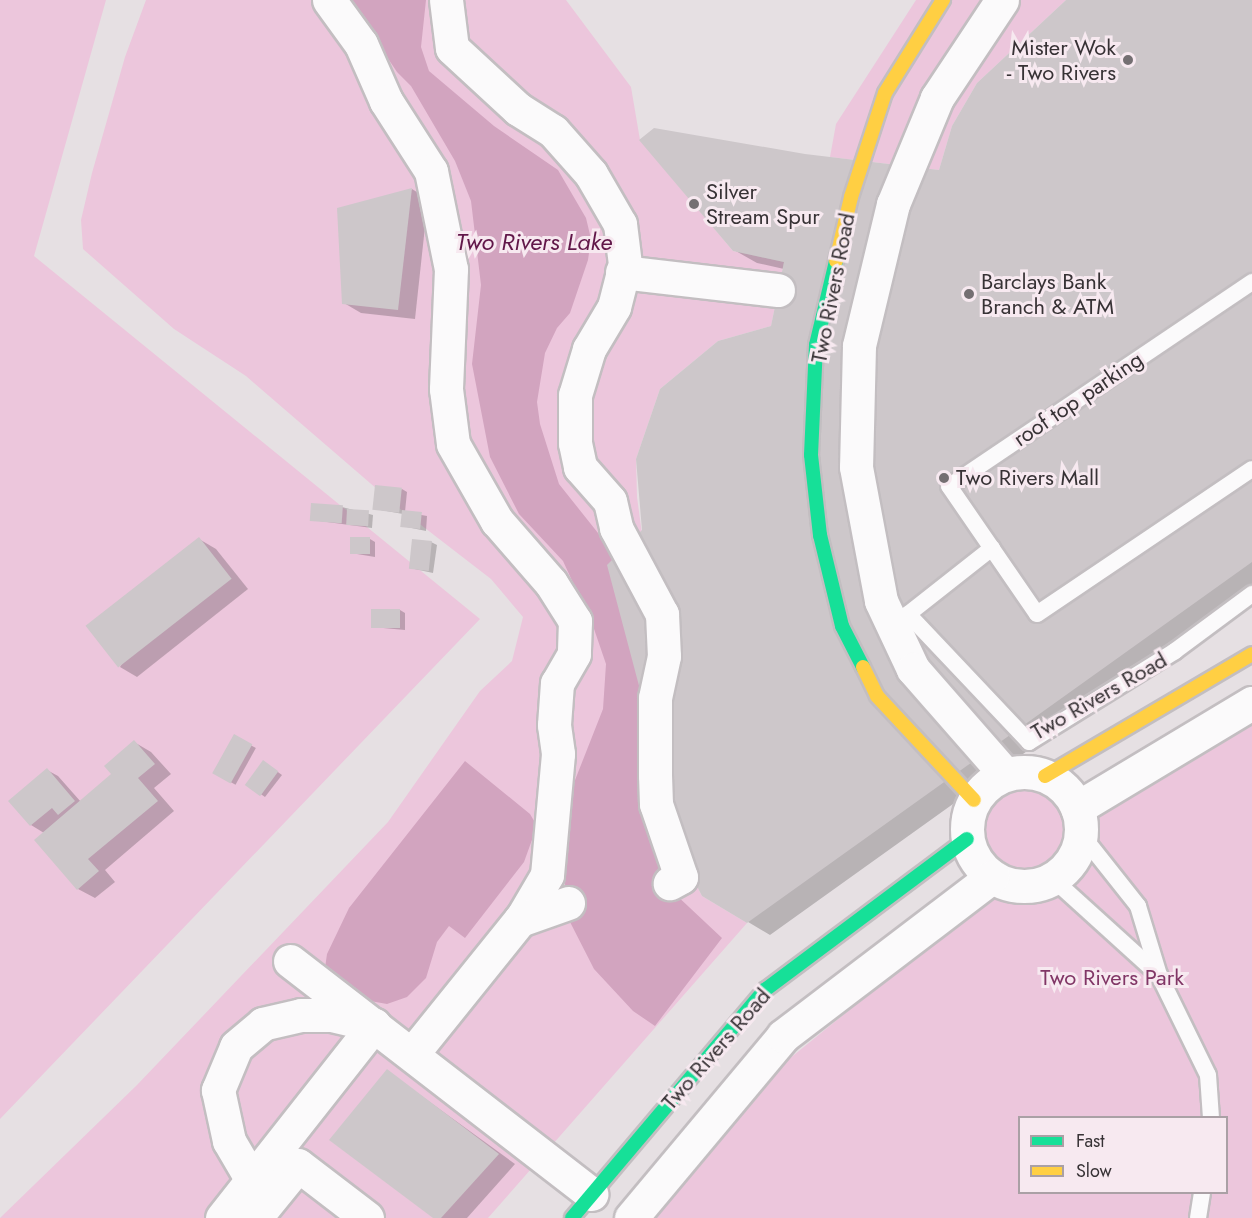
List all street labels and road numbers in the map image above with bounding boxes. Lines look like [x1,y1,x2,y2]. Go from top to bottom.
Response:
street label: Two Rivers Road [806,211,860,365]
street label: roof top parking [1008,346,1148,452]
street label: Two Rivers Road [1027,647,1171,745]
street label: Two Rivers Road [656,983,776,1115]

